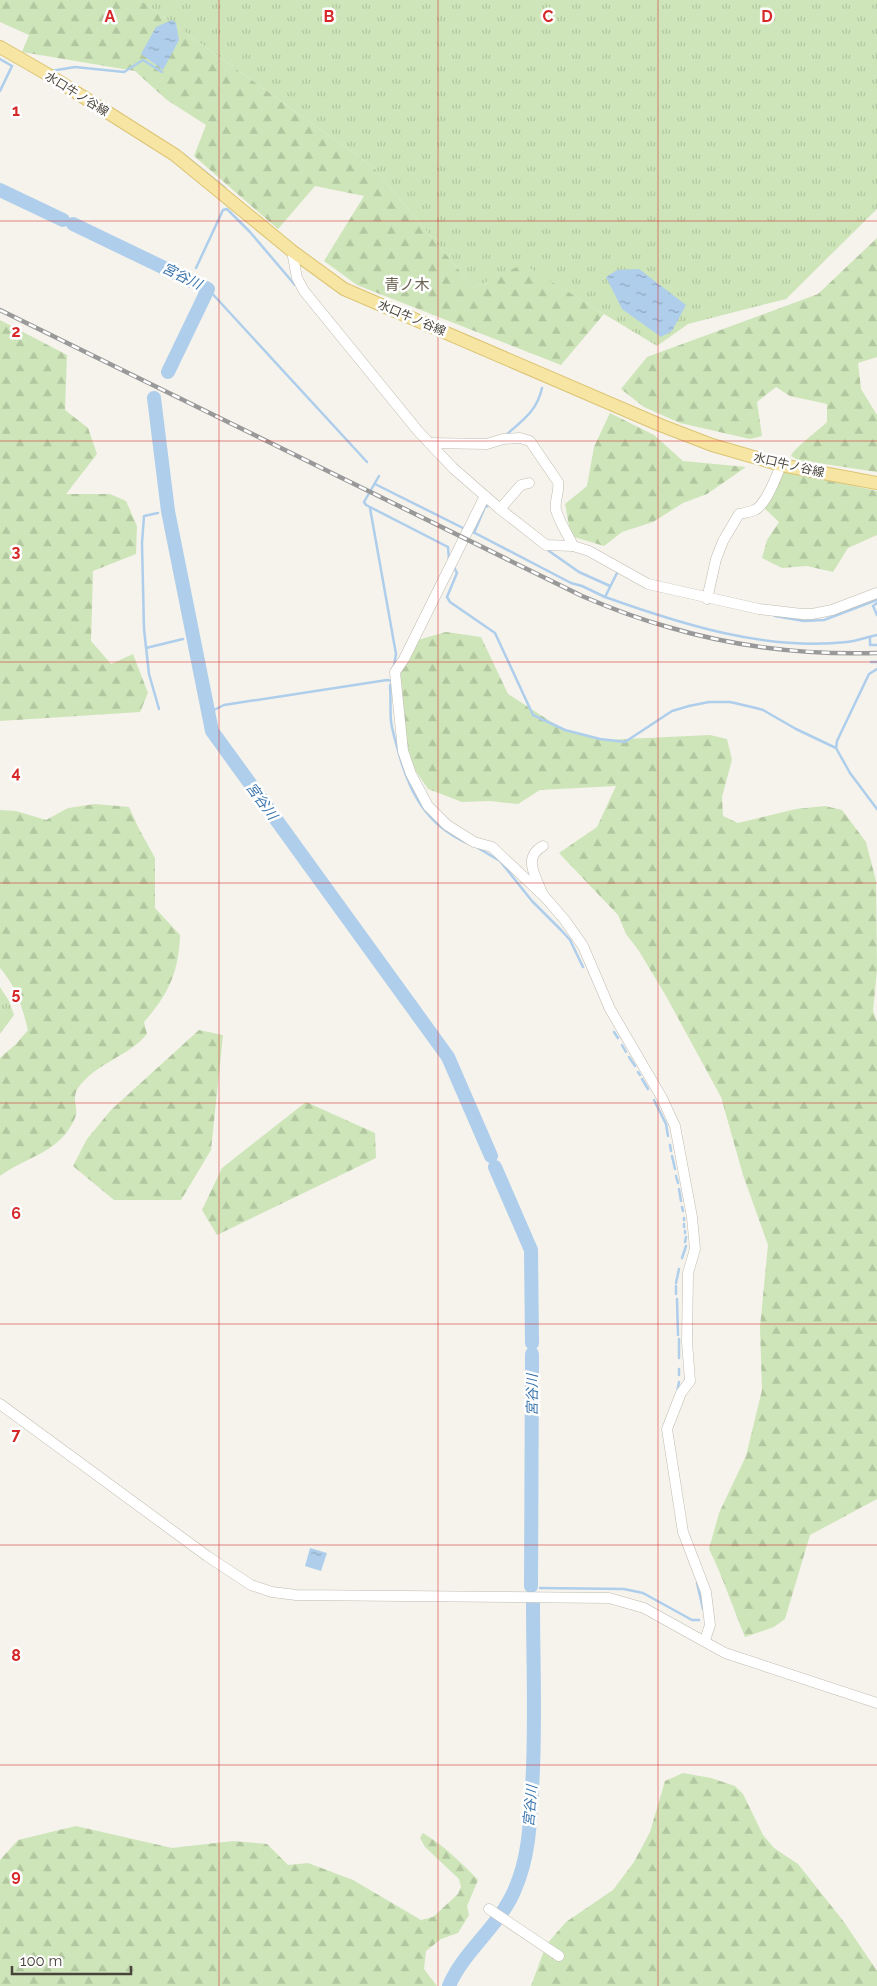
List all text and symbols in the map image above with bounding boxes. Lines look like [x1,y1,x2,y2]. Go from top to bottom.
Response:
text: A [105,7,116,26]
text: B [324,7,335,26]
text: C [543,7,554,26]
text: D [761,7,773,26]
street label: 水口牛ノ谷線 [43,69,111,119]
text: 1 [12,101,20,120]
water label: 宮谷川 [160,260,206,293]
district label: 青ノ木 [384,276,430,294]
street label: 水口牛ノ谷線 [376,297,448,339]
text: 2 [11,322,21,341]
street label: 水口牛ノ谷線 [752,450,826,480]
text: 3 [12,542,21,561]
text: 4 [11,763,21,782]
water label: 宮谷川 [243,779,282,824]
text: 5 [12,984,21,1003]
text: 6 [11,1204,21,1223]
water label: 宮谷川 [524,1372,540,1416]
text: 7 [12,1425,21,1444]
text: 8 [11,1646,21,1665]
water label: 宮谷川 [520,1782,540,1828]
text: 9 [11,1866,21,1885]
scale bar [12,1944,131,1976]
text: 100 m [20,1952,62,1970]

